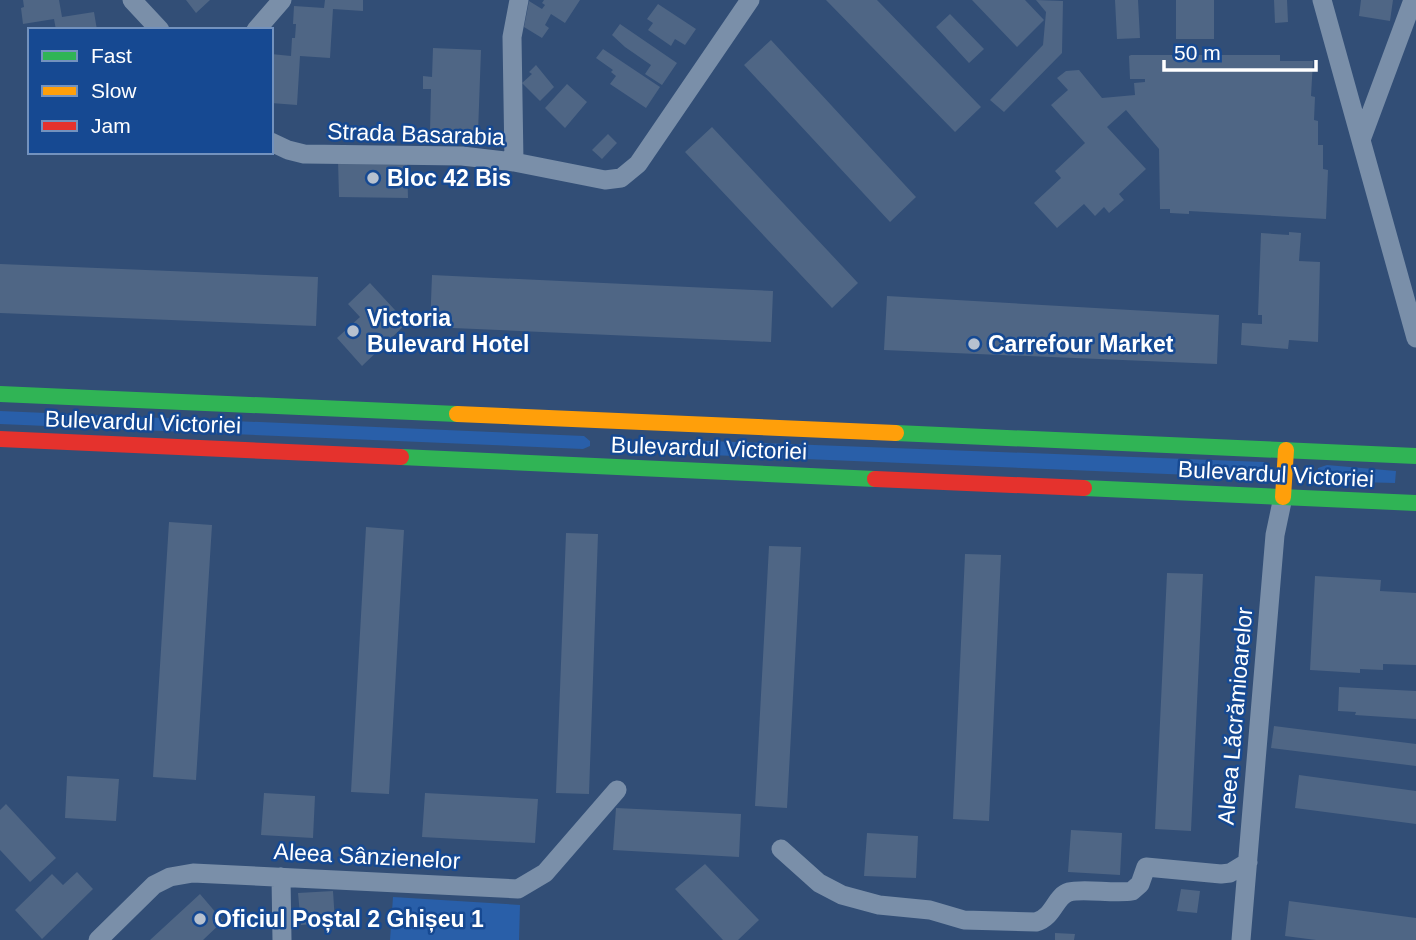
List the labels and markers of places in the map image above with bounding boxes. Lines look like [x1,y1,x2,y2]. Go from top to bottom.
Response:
place label: Bloc 42 Bis [387,165,511,191]
marker: Bloc 42 Bis [365,170,381,186]
place label: Victoria Bulevard Hotel [367,305,529,357]
marker: Victoria Bulevard Hotel [345,323,361,339]
place label: Carrefour Market [988,331,1174,357]
marker: Carrefour Market [966,336,982,352]
place label: Oficiul Poștal 2 Ghișeu 1 [214,906,484,933]
marker: Oficiul Poștal 2 Ghișeu 1 [192,911,208,927]

